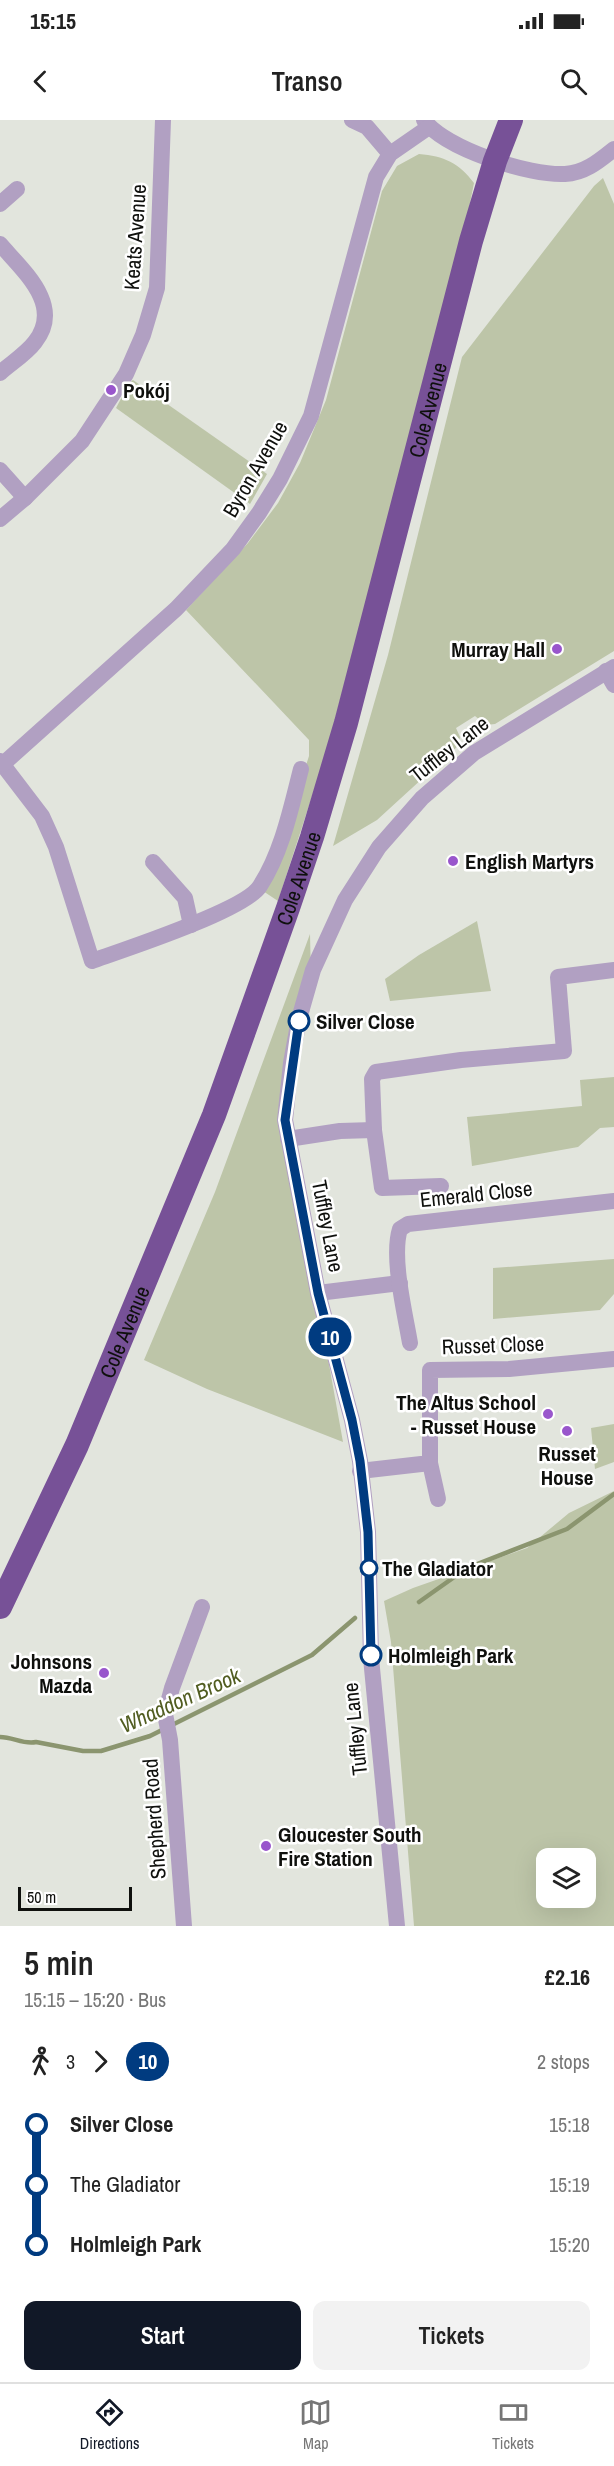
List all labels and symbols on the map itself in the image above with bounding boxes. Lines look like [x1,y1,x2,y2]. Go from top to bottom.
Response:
street label: Keats Avenue [117,183,153,291]
street label: Cole Avenue [401,359,453,461]
place label: Pokój [123,376,170,405]
marker: Pokój [104,383,118,397]
street label: Byron Avenue [216,415,294,523]
place label: Murray Hall [451,635,545,664]
marker: Murray Hall [550,642,564,656]
street label: Tuffley Lane [403,709,495,789]
street label: Cole Avenue [269,828,327,929]
place label: English Martyrs [465,847,594,876]
marker: English Martyrs [446,854,460,868]
place label: Silver Close [316,1007,415,1036]
marker: Silver Close [288,1010,310,1032]
street label: Emerald Close [418,1174,534,1214]
street label: Tuffley Lane [305,1178,351,1274]
street label: Cole Avenue [92,1281,156,1382]
line badge: 10 [303,1318,357,1356]
street label: Russet Close [441,1329,545,1361]
place label: The Altus School - Russet House [396,1388,536,1441]
marker: The Altus School - Russet House [541,1407,555,1421]
marker: Russet House [560,1424,574,1438]
place label: Russet House [538,1439,596,1492]
place label: The Gladiator [382,1554,493,1583]
marker: The Gladiator [360,1559,378,1577]
place label: Holmleigh Park [388,1641,514,1670]
marker: Holmleigh Park [360,1644,382,1666]
place label: Johnsons Mazda [11,1647,92,1700]
water label: Whaddon Brook [115,1660,246,1740]
marker: Johnsons Mazda [97,1666,111,1680]
street label: Tuffley Lane [336,1681,374,1777]
street label: Shepherd Road [135,1758,173,1880]
place label: Gloucester South Fire Station [278,1820,422,1873]
marker: Gloucester South Fire Station [259,1839,273,1853]
scale bar [18,1884,132,1912]

